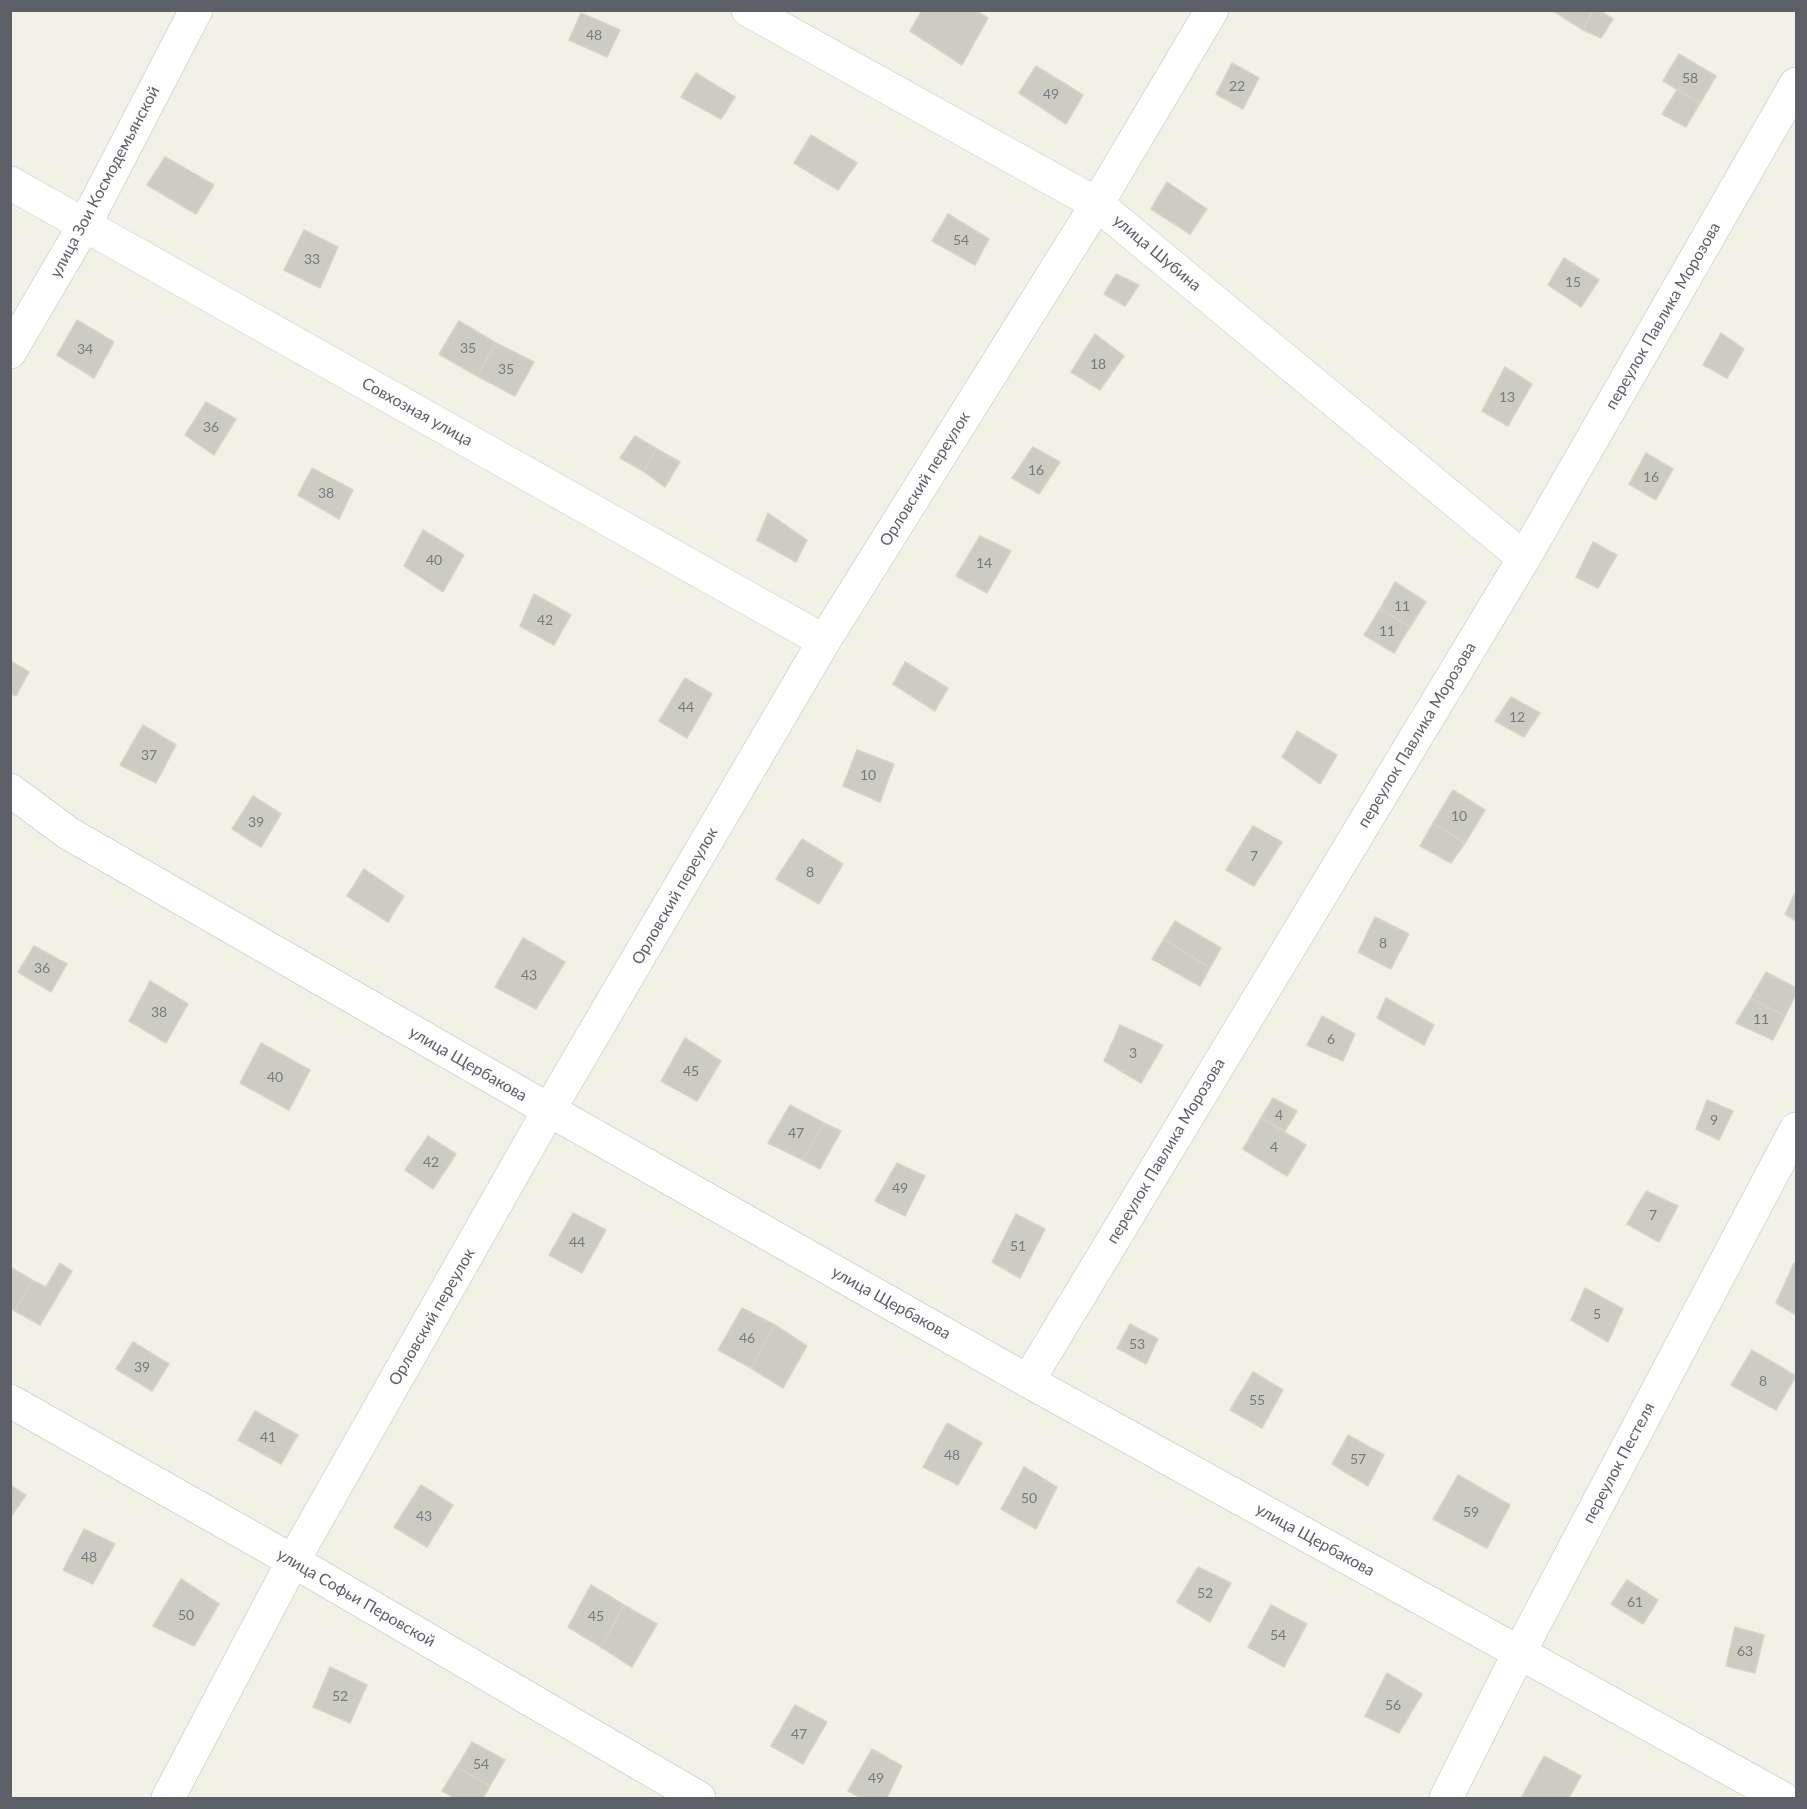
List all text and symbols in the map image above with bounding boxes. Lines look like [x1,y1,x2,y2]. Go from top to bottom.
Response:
house number: 48 [586,27,602,43]
house number: 58 [1682,70,1698,86]
house number: 22 [1229,78,1245,94]
street label: улица Зои Космодемьянской [46,83,164,281]
house number: 49 [1043,86,1059,102]
street label: улица Шубина [1109,211,1205,295]
street label: переулок Павлика Морозова [1601,219,1725,413]
house number: 54 [953,232,969,248]
house number: 33 [304,251,320,267]
house number: 15 [1565,274,1581,290]
house number: 35 [460,340,476,356]
house number: 34 [77,341,93,357]
house number: 18 [1090,356,1106,372]
house number: 35 [498,361,514,377]
street label: Совхозная улица [358,374,476,450]
house number: 13 [1499,389,1515,405]
street label: Орловский переулок [876,408,974,550]
house number: 36 [203,419,219,435]
house number: 16 [1028,462,1044,478]
house number: 16 [1643,469,1659,485]
house number: 38 [318,485,334,501]
house number: 40 [426,552,442,568]
house number: 14 [976,555,992,571]
house number: 11 [1394,598,1410,614]
house number: 42 [537,612,553,628]
house number: 11 [1379,623,1395,639]
street label: переулок Павлика Морозова [1354,639,1480,831]
house number: 44 [678,699,694,715]
house number: 12 [1509,709,1525,725]
house number: 37 [141,747,157,763]
house number: 10 [860,767,876,783]
house number: 10 [1451,808,1467,824]
house number: 39 [248,814,264,830]
street label: Орловский переулок [628,824,722,968]
house number: 7 [1250,848,1258,864]
house number: 8 [806,864,814,880]
house number: 8 [1379,935,1387,951]
house number: 36 [34,960,50,976]
house number: 43 [521,967,537,983]
house number: 38 [151,1004,167,1020]
house number: 11 [1753,1011,1769,1027]
street label: улица Щербакова [406,1022,530,1106]
house number: 6 [1327,1031,1335,1047]
house number: 3 [1129,1045,1137,1061]
street label: переулок Павлика Морозова [1103,1055,1229,1247]
house number: 45 [683,1063,699,1079]
house number: 40 [267,1069,283,1085]
house number: 4 [1275,1107,1283,1123]
house number: 9 [1710,1112,1718,1128]
house number: 47 [788,1125,804,1141]
house number: 4 [1270,1139,1278,1155]
house number: 42 [423,1154,439,1170]
house number: 49 [892,1180,908,1196]
house number: 7 [1649,1207,1657,1223]
house number: 44 [569,1234,585,1250]
house number: 51 [1010,1238,1026,1254]
street label: Орловский переулок [385,1245,479,1389]
street label: улица Щербакова [828,1262,954,1344]
house number: 5 [1593,1306,1601,1322]
house number: 46 [739,1330,755,1346]
house number: 53 [1129,1336,1145,1352]
house number: 39 [134,1359,150,1375]
house number: 8 [1759,1373,1767,1389]
house number: 55 [1249,1392,1265,1408]
street label: переулок Пестеля [1579,1399,1659,1527]
house number: 41 [260,1429,276,1445]
house number: 48 [944,1447,960,1463]
house number: 57 [1350,1451,1366,1467]
house number: 50 [1021,1490,1037,1506]
street label: улица Щербакова [1252,1499,1378,1581]
house number: 59 [1463,1504,1479,1520]
house number: 43 [416,1508,432,1524]
street label: улица Софьи Перовской [273,1545,439,1651]
house number: 48 [81,1549,97,1565]
house number: 52 [1197,1585,1213,1601]
house number: 61 [1627,1594,1643,1610]
house number: 50 [178,1607,194,1623]
house number: 45 [588,1608,604,1624]
house number: 54 [1270,1627,1286,1643]
house number: 63 [1737,1643,1753,1659]
house number: 52 [332,1688,348,1704]
house number: 56 [1385,1697,1401,1713]
house number: 47 [791,1726,807,1742]
house number: 54 [473,1756,489,1772]
house number: 49 [868,1770,884,1786]

